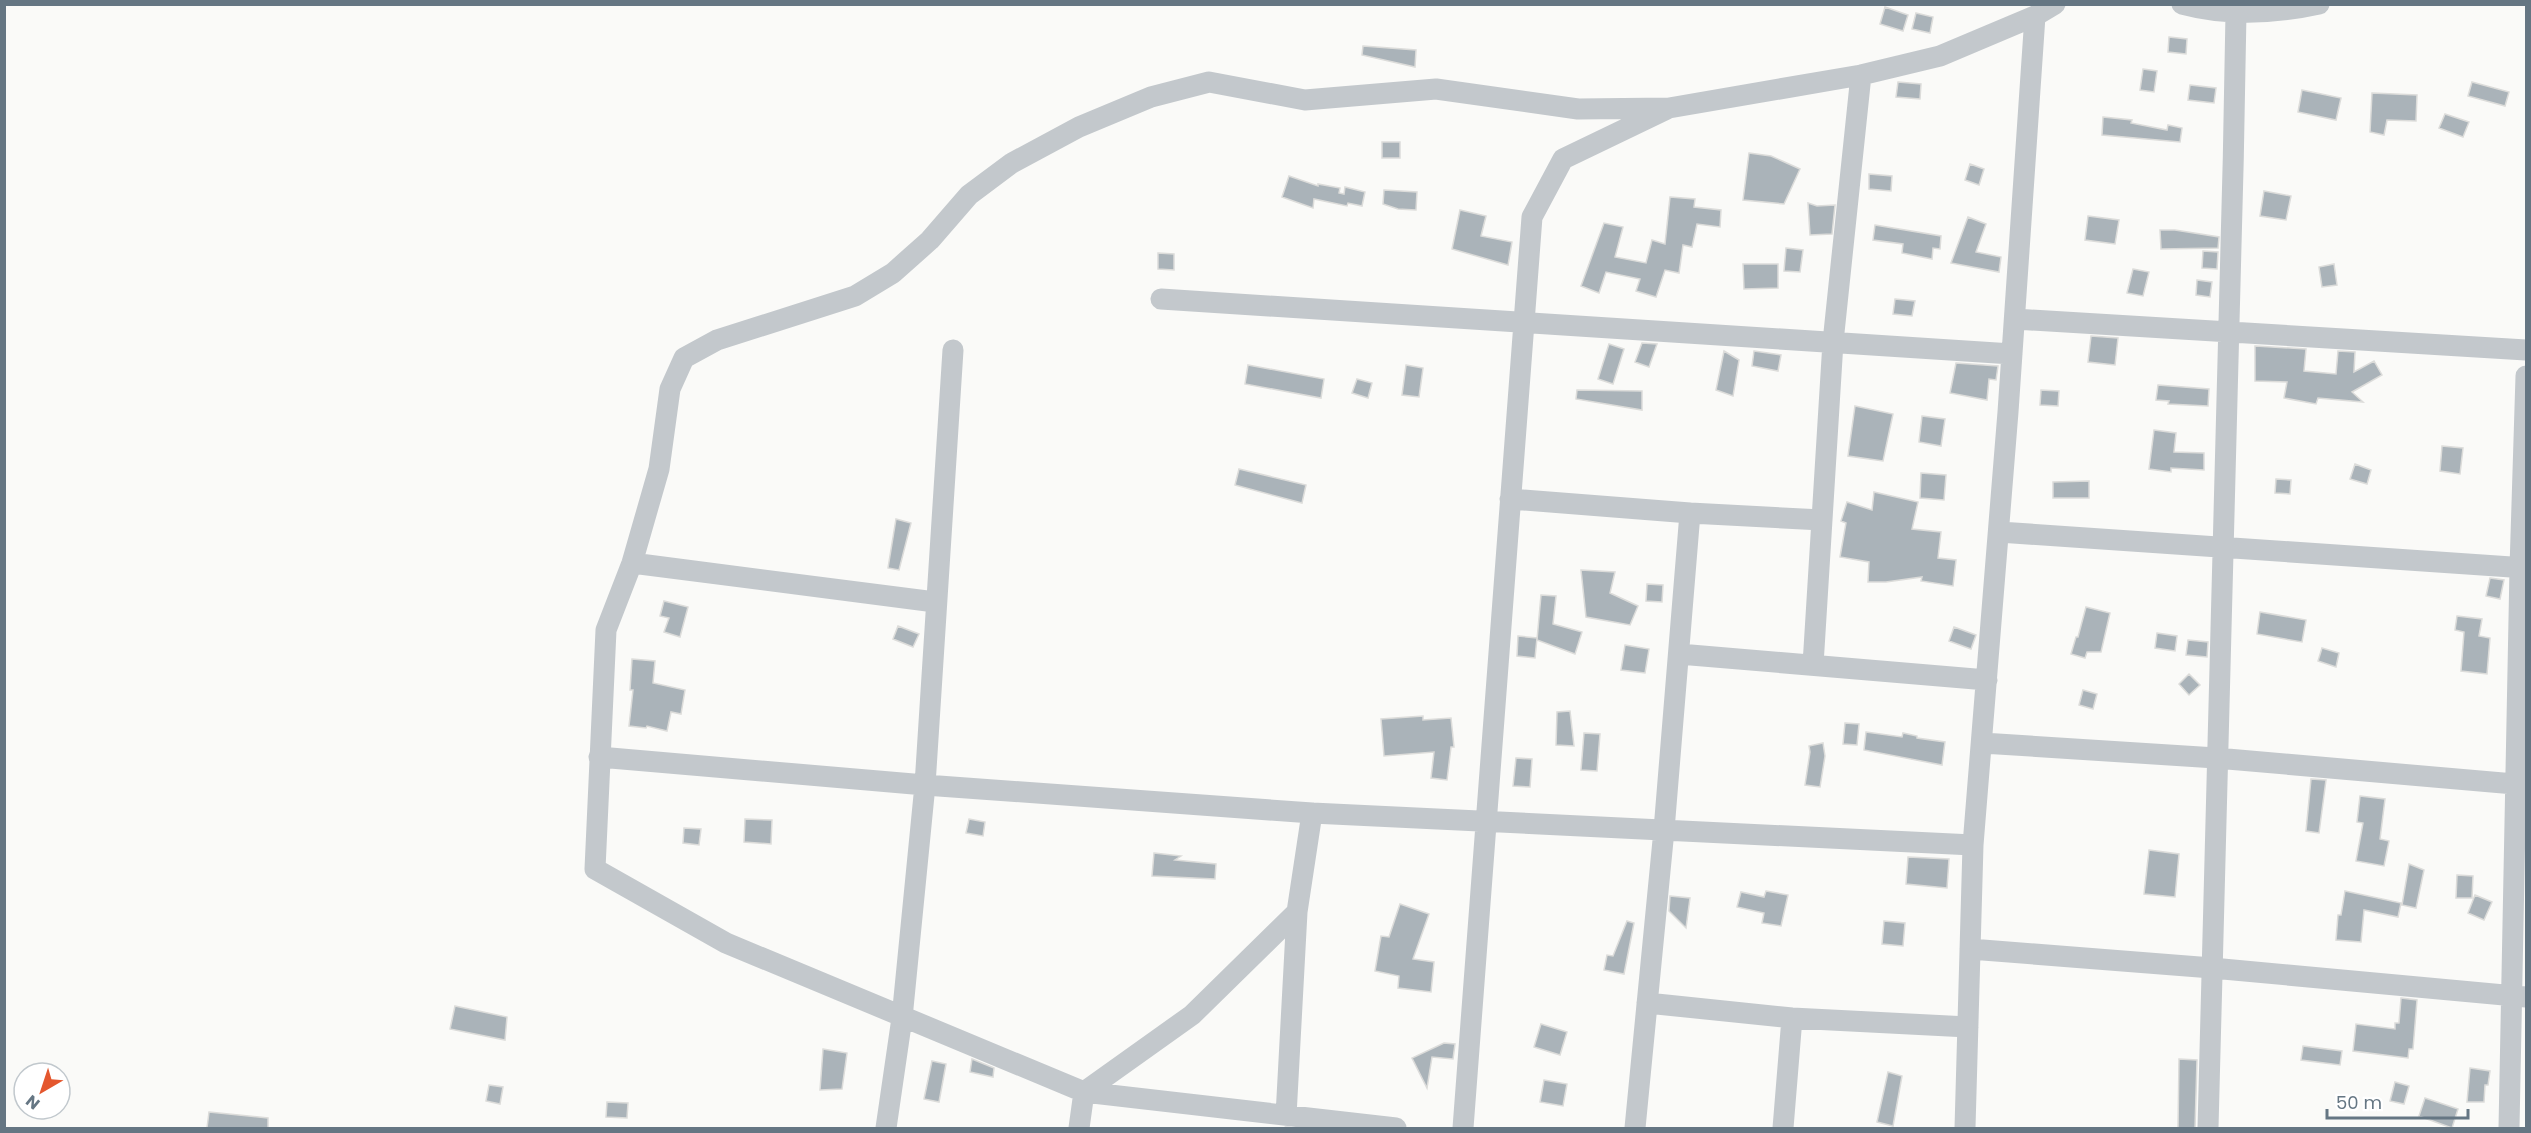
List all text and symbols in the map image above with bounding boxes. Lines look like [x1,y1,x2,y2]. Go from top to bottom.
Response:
north arrow [12,1061,72,1121]
scale bar [2327,1082,2468,1120]
text: N [21,1090,45,1115]
text: 50 m [2336,1090,2382,1115]

